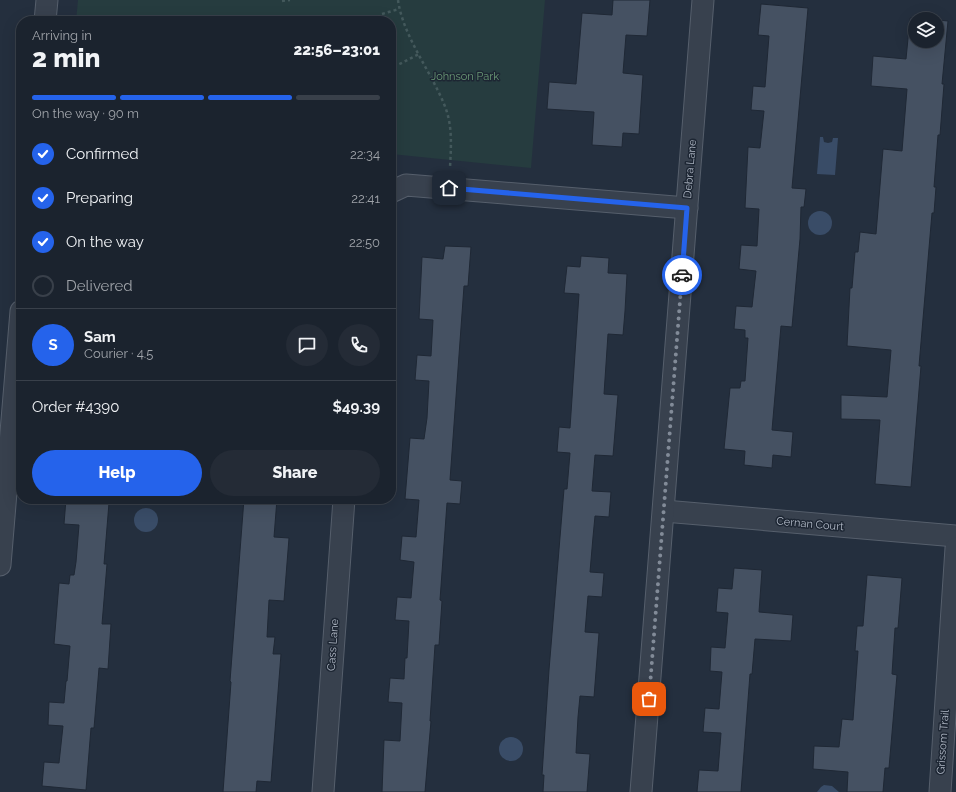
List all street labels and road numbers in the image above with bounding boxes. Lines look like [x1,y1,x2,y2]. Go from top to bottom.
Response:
street label: Debra Lane [681,138,699,199]
street label: Cernan Court [776,515,845,533]
street label: Cass Lane [325,618,341,672]
street label: Grissom Trail [934,709,952,775]

